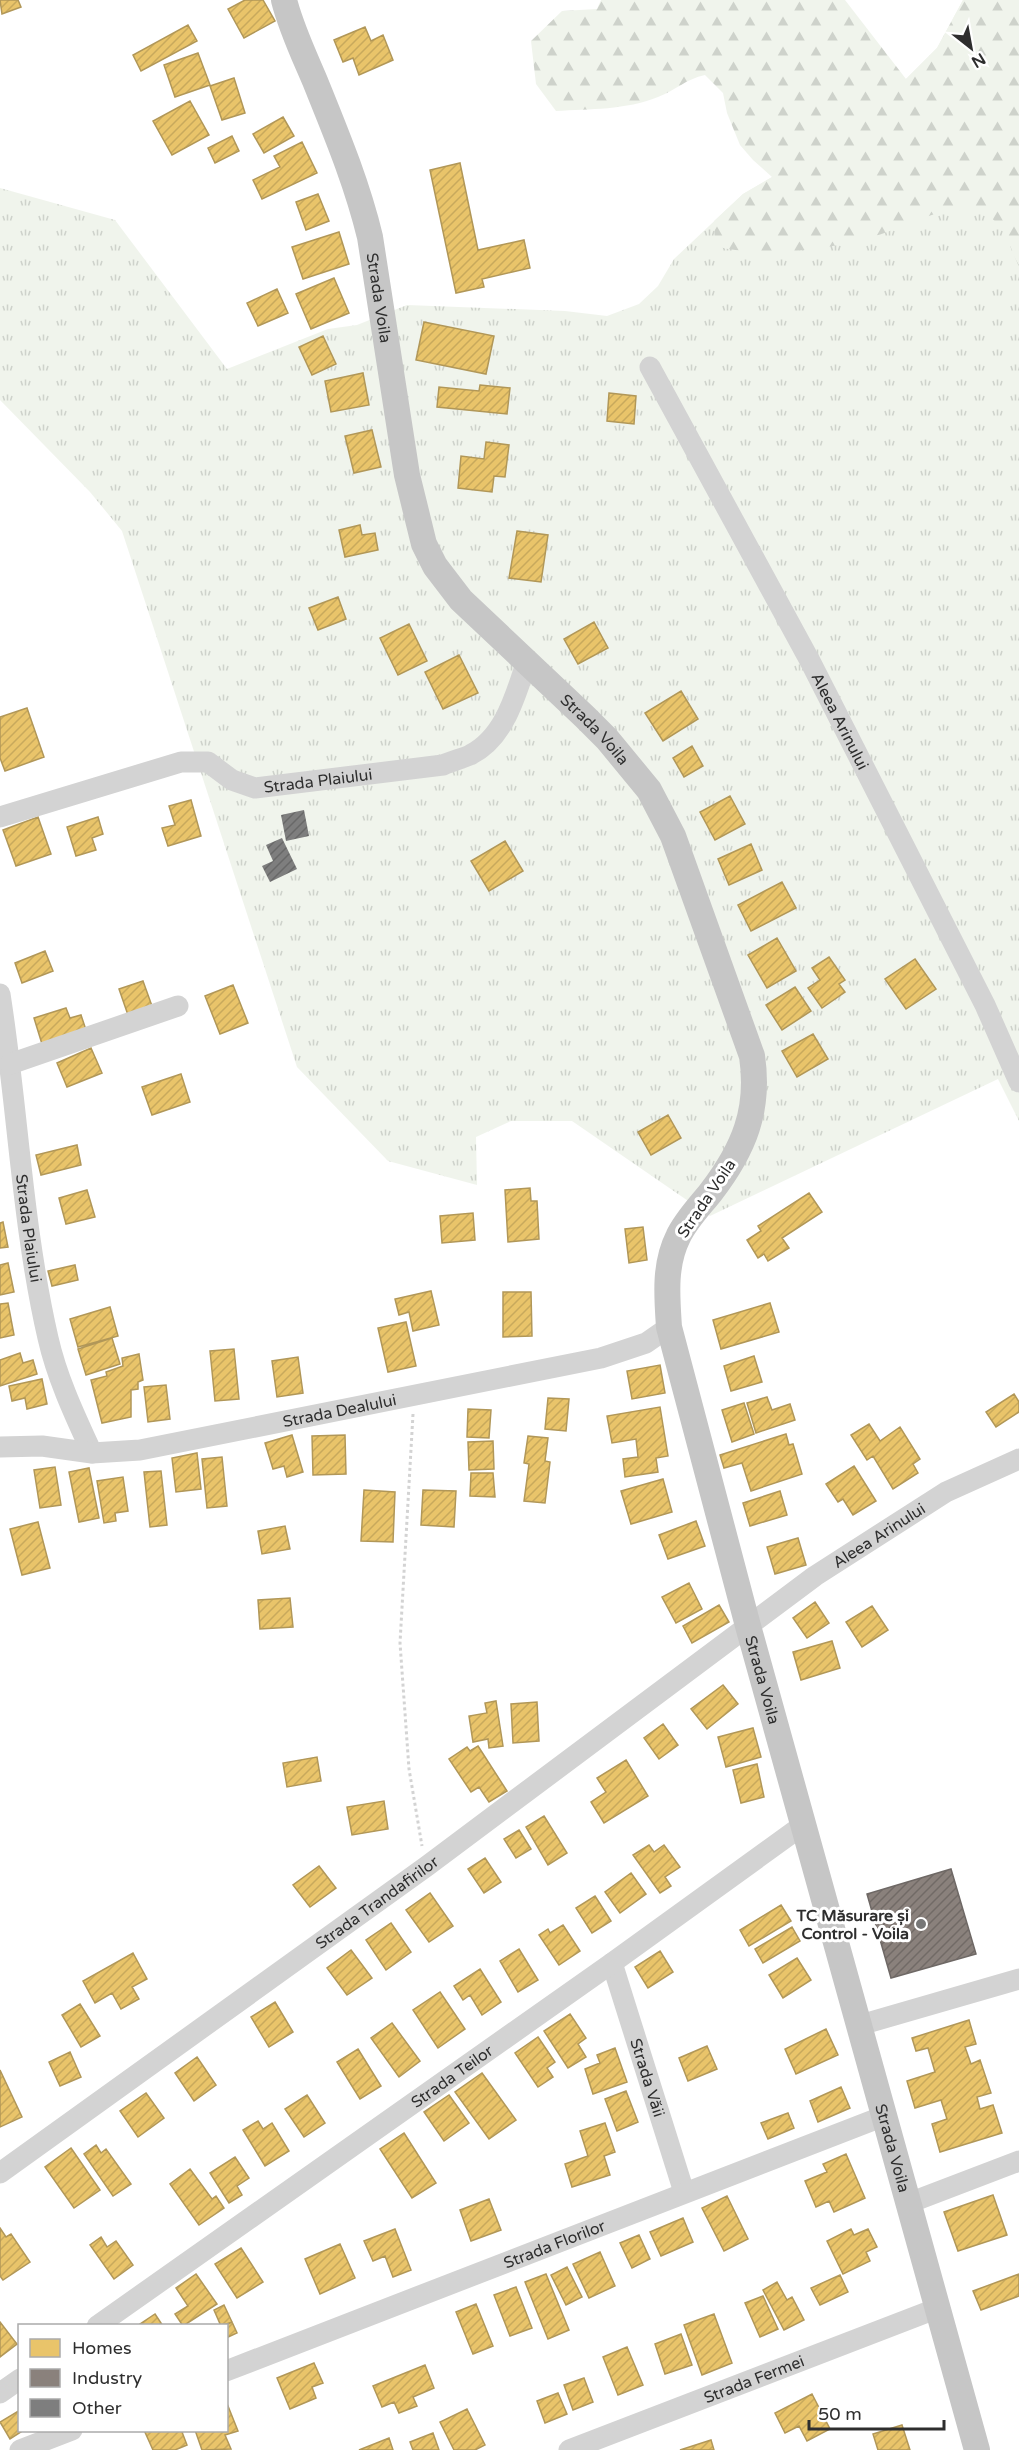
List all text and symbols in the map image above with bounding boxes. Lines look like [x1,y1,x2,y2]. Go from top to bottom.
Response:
north arrow [941,18,1001,78]
text: N [968,48,989,72]
street label: Strada Voila [362,252,395,345]
street label: Aleea Arinului [807,670,873,773]
street label: Strada Voila [556,690,633,769]
street label: Strada Plaiului [263,765,374,798]
street label: Strada Voila [673,1155,741,1242]
street label: Strada Plaiului [11,1173,46,1284]
street label: Strada Dealului [281,1390,398,1432]
street label: Aleea Arinului [829,1499,929,1573]
street label: Strada Voila [740,1633,784,1726]
street label: Strada Trandafirilor [312,1851,443,1954]
place label: TC Măsurare și Control - Voila [796,1906,909,1944]
marker: TC Măsurare și Control - Voila [914,1917,928,1931]
street label: Strada Văii [625,2036,669,2120]
street label: Strada Teilor [407,2041,498,2113]
street label: Strada Voila [870,2102,914,2195]
street label: Strada Florilor [501,2216,609,2273]
legend [18,2324,228,2432]
text: Homes [72,2337,132,2359]
street label: Strada Fermei [701,2351,807,2408]
text: Industry [72,2367,143,2389]
scale bar [809,2393,944,2431]
text: Other [72,2397,122,2419]
text: 50 m [818,2403,862,2425]

